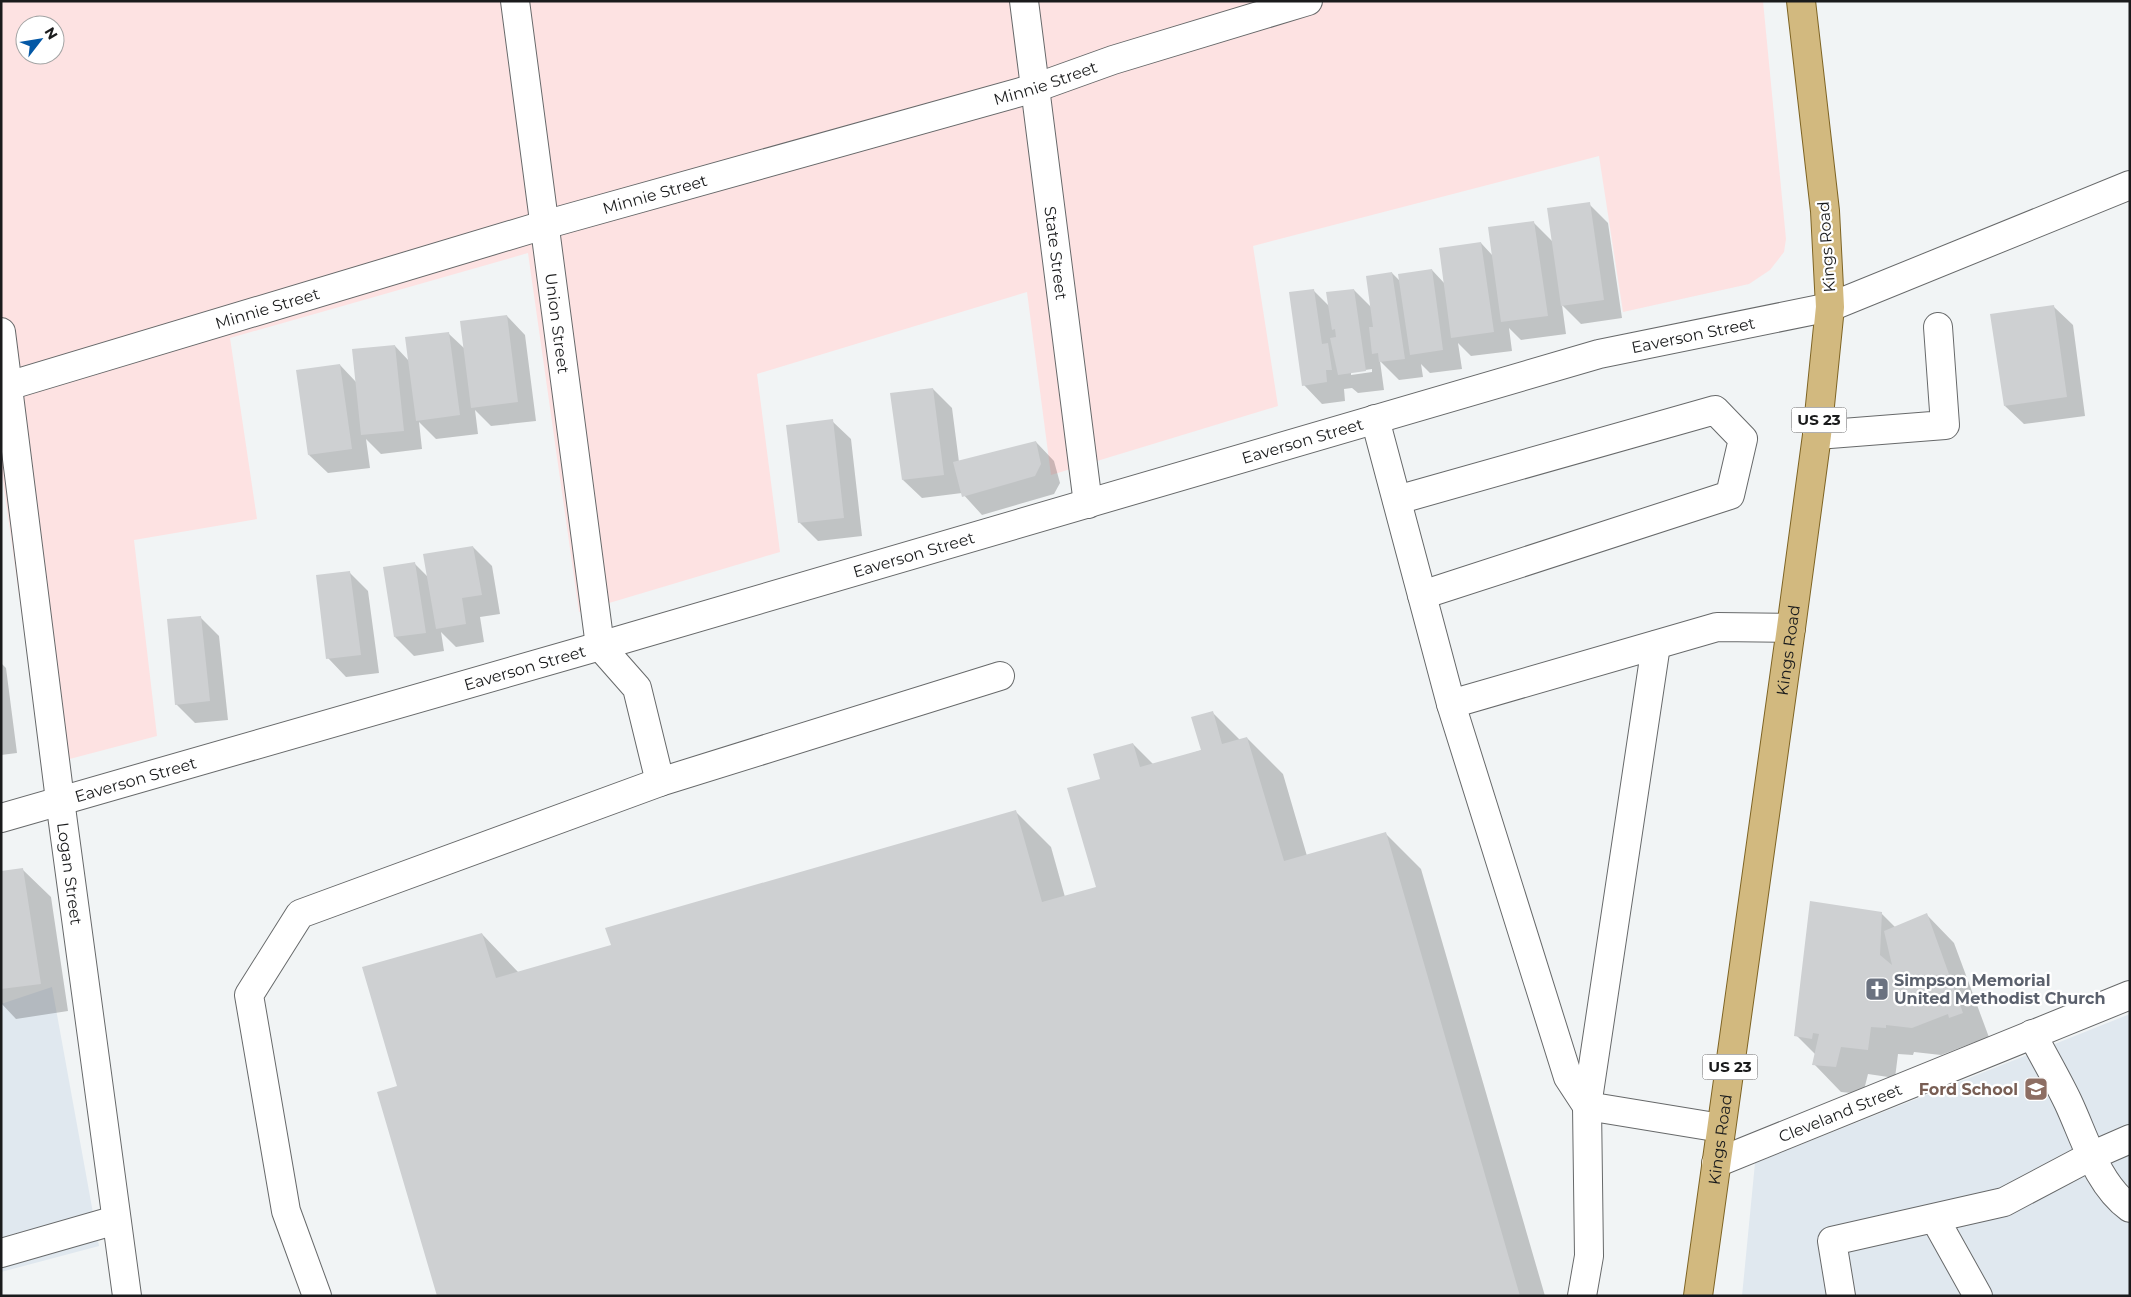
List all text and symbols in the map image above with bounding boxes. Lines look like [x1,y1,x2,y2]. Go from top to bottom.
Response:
north arrow [15,15,65,65]
text: N [41,24,62,43]
street label: Minnie Street [992,57,1100,109]
street label: Minnie Street [600,171,710,218]
street label: Kings Road [1814,201,1839,293]
street label: State Street [1040,205,1071,301]
street label: Union Street [541,272,573,375]
street label: Minnie Street [213,284,322,333]
street label: Eaverson Street [1630,313,1757,357]
road number: US 23 [1792,408,1846,432]
street label: Eaverson Street [1240,414,1366,468]
street label: Eaverson Street [851,528,977,582]
street label: Kings Road [1773,604,1804,697]
street label: Eaverson Street [462,641,588,695]
street label: Eaverson Street [73,753,199,806]
street label: Logan Street [53,821,86,927]
place label: Simpson Memorial United Methodist Church [1894,971,2106,1008]
church icon: Simpson Memorial United Methodist Church [1864,976,1890,1002]
road number: US 23 [1702,1054,1758,1080]
school or university icon: Ford School [2023,1076,2049,1102]
street label: Cleveland Street [1776,1079,1905,1147]
place label: Ford School [1919,1080,2018,1099]
street label: Kings Road [1705,1093,1736,1186]

